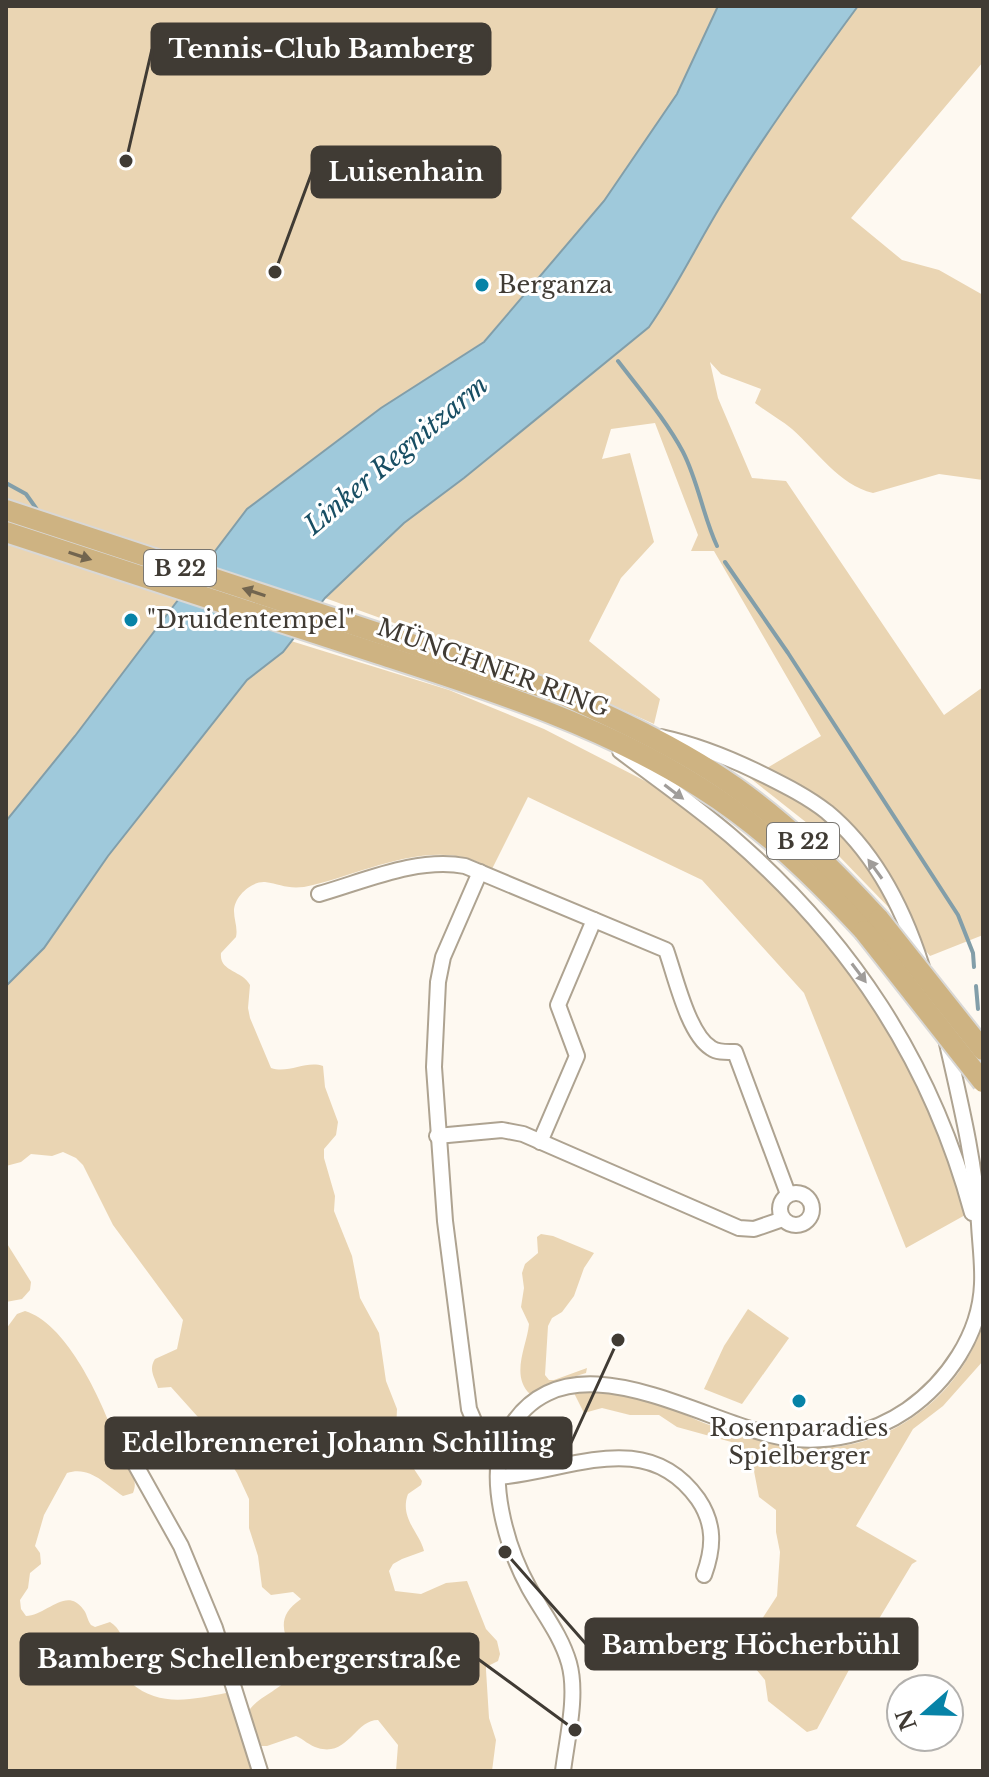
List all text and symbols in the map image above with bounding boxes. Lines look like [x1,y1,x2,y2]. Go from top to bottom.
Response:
callout: Tennis-Club Bamberg [152,24,490,74]
text: Tennis-Club Bamberg [168,33,475,65]
callout: Luisenhain [312,147,500,197]
text: Luisenhain [328,156,484,188]
place label: Berganza [498,270,613,299]
marker: Berganza [473,276,491,294]
water label: Linker Regnitzarm [297,369,494,542]
road number: B 22 [144,550,216,586]
one-way arrow [68,551,92,563]
one-way arrow [242,586,266,598]
place label: "Druidentempel" [147,605,354,634]
marker: "Druidentempel" [122,611,140,629]
street label: MÜNCHNER RING [373,611,614,723]
one-way arrow [664,783,685,799]
road number: B 22 [767,823,839,859]
one-way arrow [868,858,883,879]
one-way arrow [851,963,867,983]
marker: Rosenparadies Spielberger [790,1392,808,1410]
place label: Rosenparadies Spielberger [710,1413,888,1470]
callout: Edelbrennerei Johann Schilling [106,1418,571,1468]
text: Edelbrennerei Johann Schilling [121,1427,556,1459]
callout: Bamberg Höcherbühl [586,1619,917,1669]
text: Bamberg Höcherbühl [602,1629,900,1661]
callout: Bamberg Schellenbergerstraße [21,1634,478,1684]
text: Bamberg Schellenbergerstraße [37,1643,461,1675]
north arrow [885,1673,965,1753]
text: N [890,1705,923,1734]

